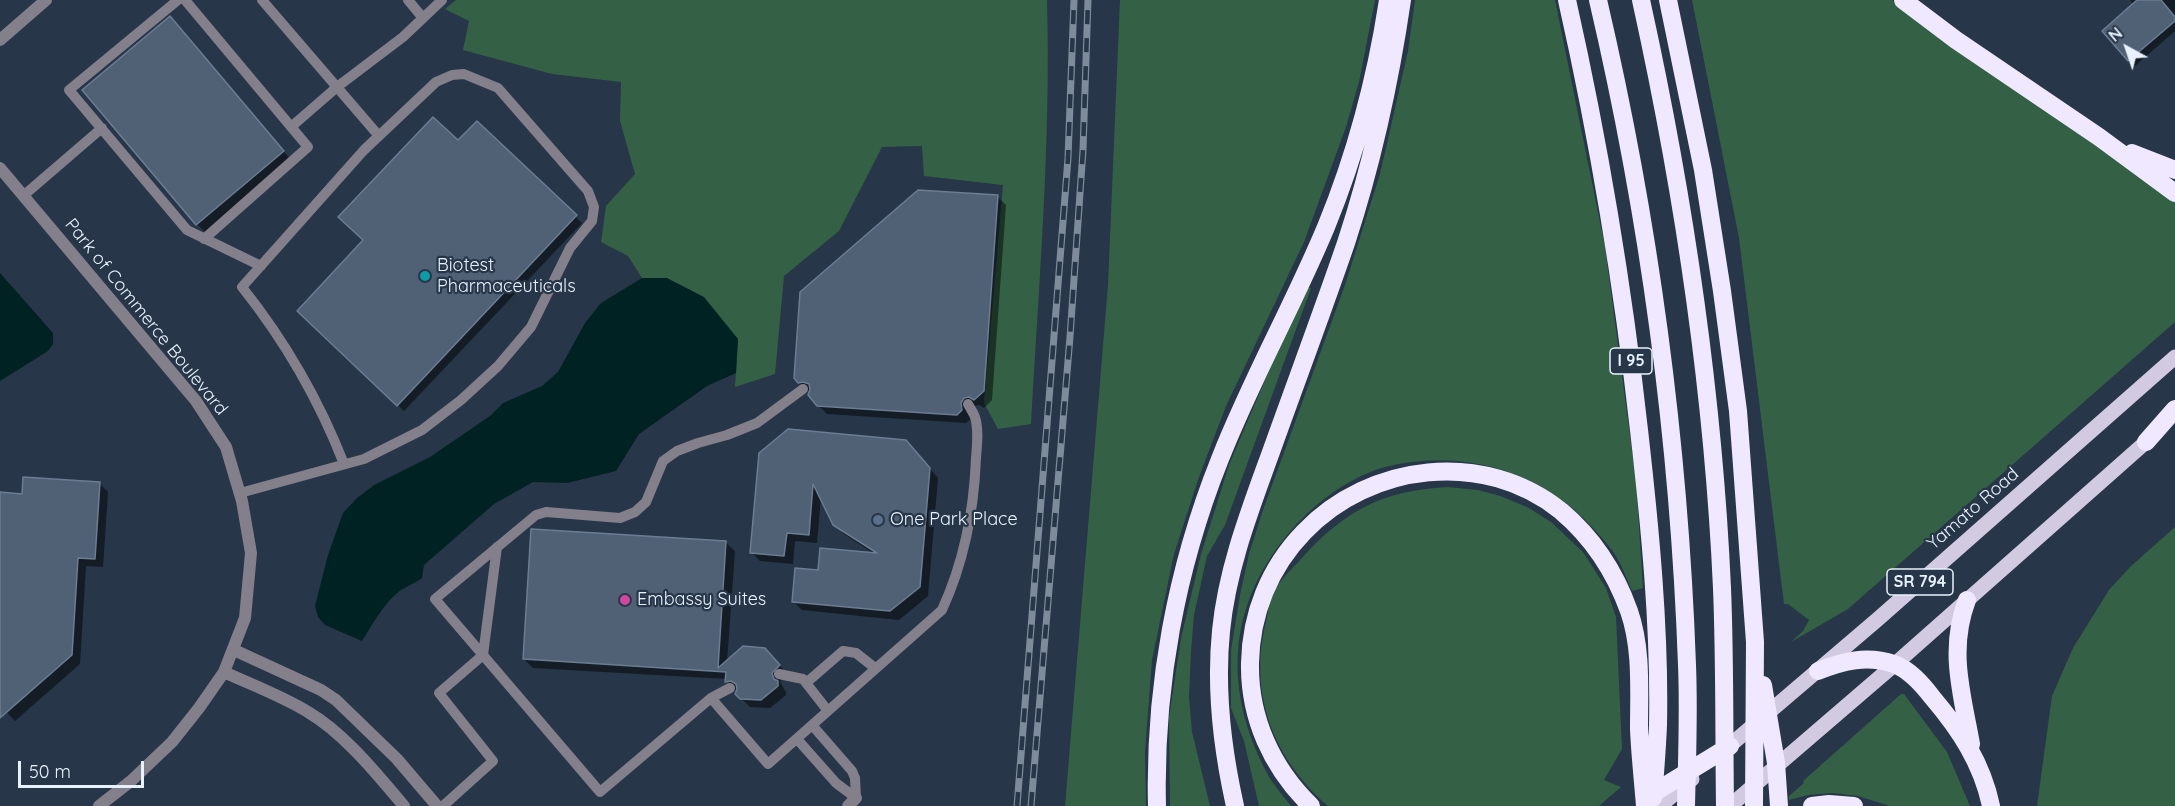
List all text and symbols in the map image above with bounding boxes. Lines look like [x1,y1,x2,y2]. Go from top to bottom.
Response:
north arrow [2097,18,2157,78]
text: N [2104,23,2126,46]
street label: Park of Commerce Boulevard [60,214,232,420]
place label: Biotest Pharmaceuticals [437,255,576,298]
marker: Biotest Pharmaceuticals [418,269,432,283]
road number: I 95 [1610,348,1652,374]
street label: Yamato Road [1923,463,2023,555]
place label: One Park Place [890,509,1018,531]
marker: One Park Place [871,513,885,527]
road number: SR 794 [1887,569,1953,595]
place label: Embassy Suites [637,589,766,611]
marker: Embassy Suites [618,593,632,607]
scale bar [21,749,147,787]
text: 50 m [29,760,71,783]

